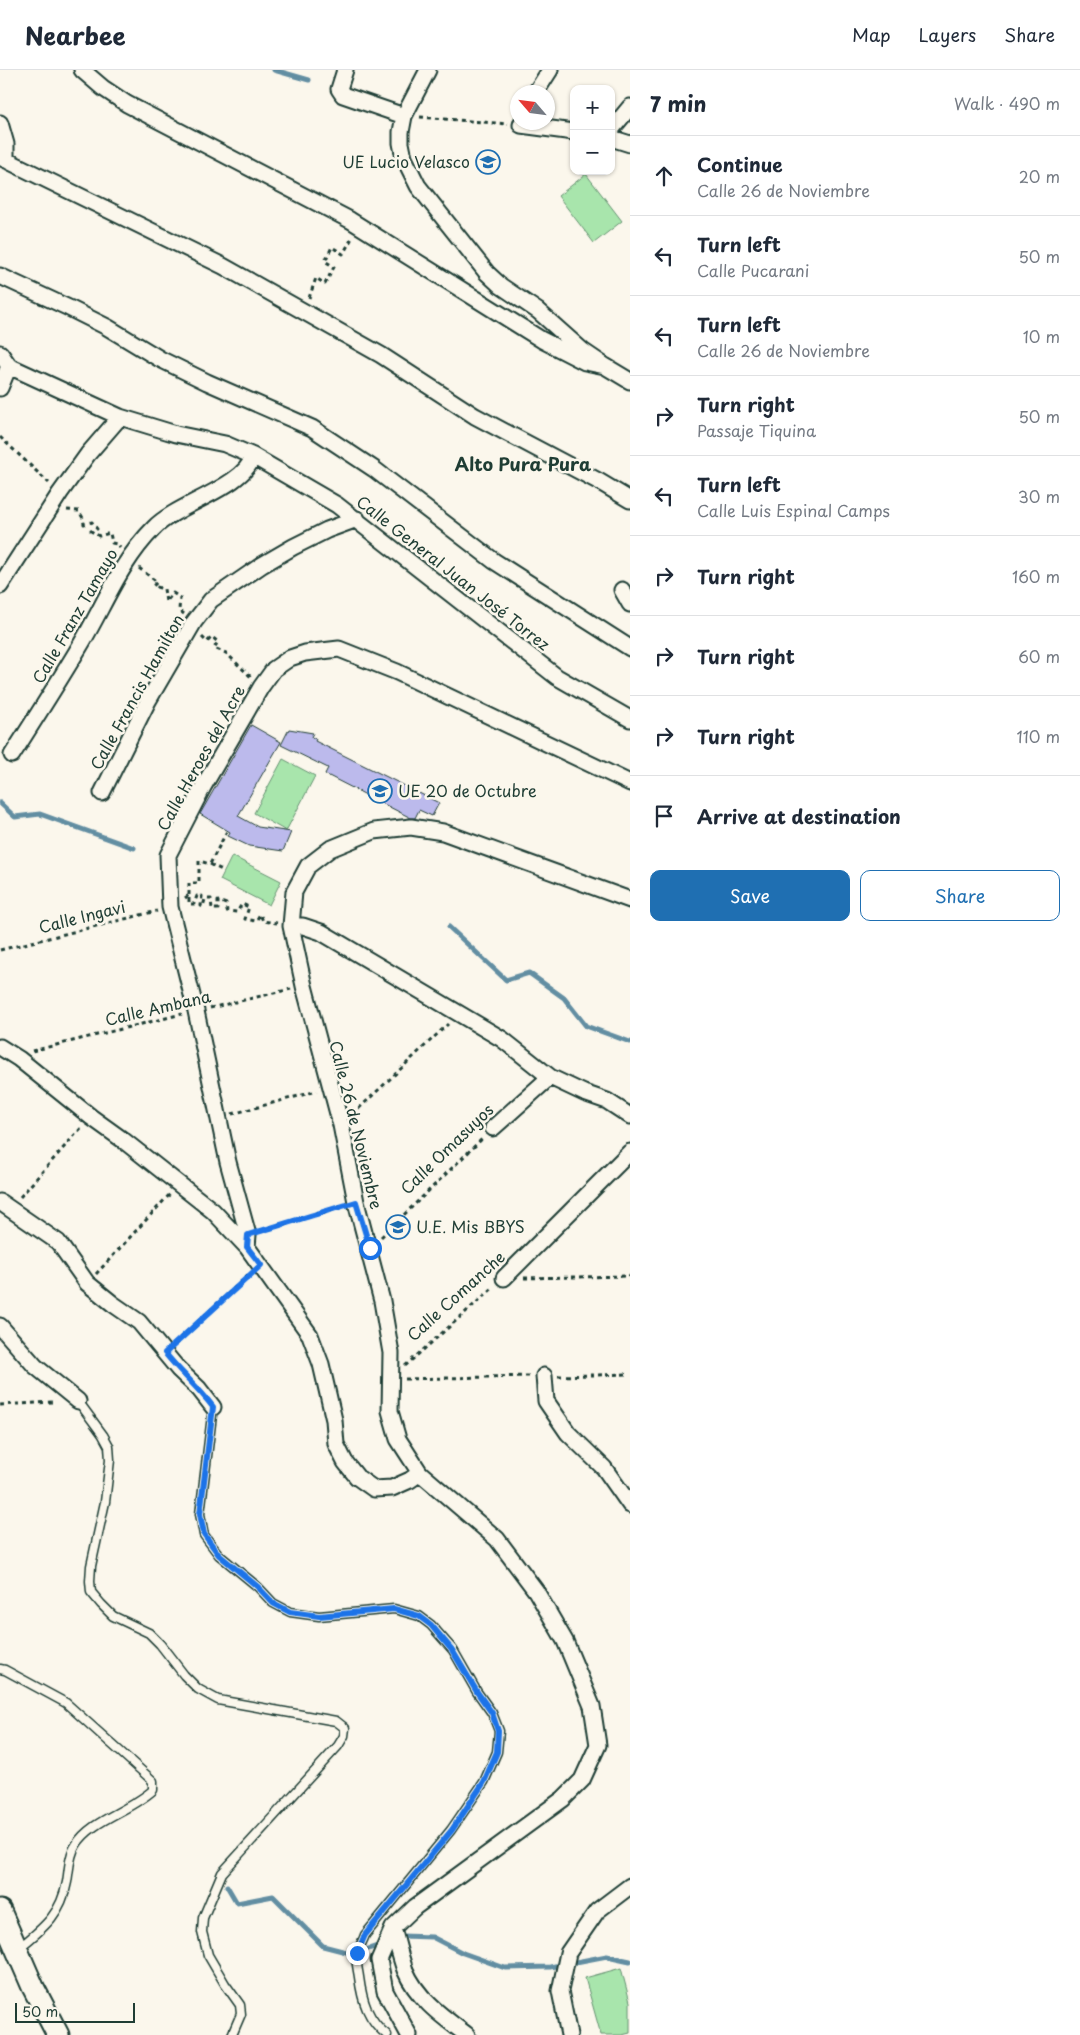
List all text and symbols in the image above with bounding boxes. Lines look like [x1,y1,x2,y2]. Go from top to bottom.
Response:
text: Nearbee [25,17,126,53]
text: Map [852,21,891,48]
text: Layers [919,21,976,48]
text: Share [1004,21,1055,48]
north arrow [510,85,555,130]
map controls [570,85,615,175]
button: + [570,85,615,130]
text: 7 min [650,87,706,119]
text: Walk · 490 m [954,91,1060,115]
button: − [570,130,615,175]
place label: UE Lucio Velasco [342,149,470,173]
school or university icon: UE Lucio Velasco [475,149,501,175]
text: Continue [697,150,783,178]
icon: ahead [650,162,678,190]
text: 20 m [1019,164,1060,188]
text: Calle 26 de Noviembre [697,178,870,202]
text: Turn left [697,230,781,258]
icon: left [650,242,678,270]
text: 50 m [1019,244,1060,268]
text: Calle Pucarani [697,258,809,282]
text: Turn left [697,310,781,338]
icon: left [650,322,678,350]
text: 10 m [1023,324,1060,348]
text: Calle 26 de Noviembre [697,338,870,362]
text: Turn right [697,390,795,418]
icon: right [650,402,678,430]
text: 50 m [1019,404,1060,428]
text: Passaje Tiquina [697,418,816,442]
district label: Alto Pura Pura [455,450,592,477]
text: Turn left [697,470,781,498]
icon: left [650,482,678,510]
text: 30 m [1018,484,1060,508]
street label: Calle General Juan José Torrez [352,489,556,656]
text: Calle Luis Espinal Camps [697,498,890,522]
street label: Calle Franz Tamayo [26,543,123,688]
icon: right [650,562,678,590]
text: Turn right [697,562,795,590]
text: 160 m [1012,564,1060,588]
street label: Calle Francis Hamilton [83,609,189,774]
icon: right [650,642,678,670]
text: Turn right [697,642,795,670]
text: 60 m [1018,644,1060,668]
street label: Calle Heroes del Acre [150,680,250,835]
icon: right [650,722,678,750]
text: Turn right [697,722,795,750]
text: 110 m [1017,724,1060,748]
school or university icon: UE 20 de Octubre [367,778,393,804]
place label: UE 20 de Octubre [398,778,537,802]
icon: arrive [650,802,678,830]
text: Arrive at destination [697,802,901,830]
button: Save [650,870,850,921]
button: Share [860,870,1060,921]
street label: Calle Ingavi [36,894,128,938]
street label: Calle Ambana [103,983,213,1031]
street label: Calle 26 de Noviembre [324,1038,390,1212]
street label: Calle Omasuyos [394,1097,498,1199]
school or university icon: U.E. Mis BBYS [385,1214,411,1240]
place label: U.E. Mis BBYS [416,1214,525,1238]
route start [359,1237,382,1260]
street label: Calle Comanche [401,1245,510,1346]
route end [346,1942,369,1965]
scale bar [15,2000,135,2023]
text: 50 m [22,2001,58,2022]

